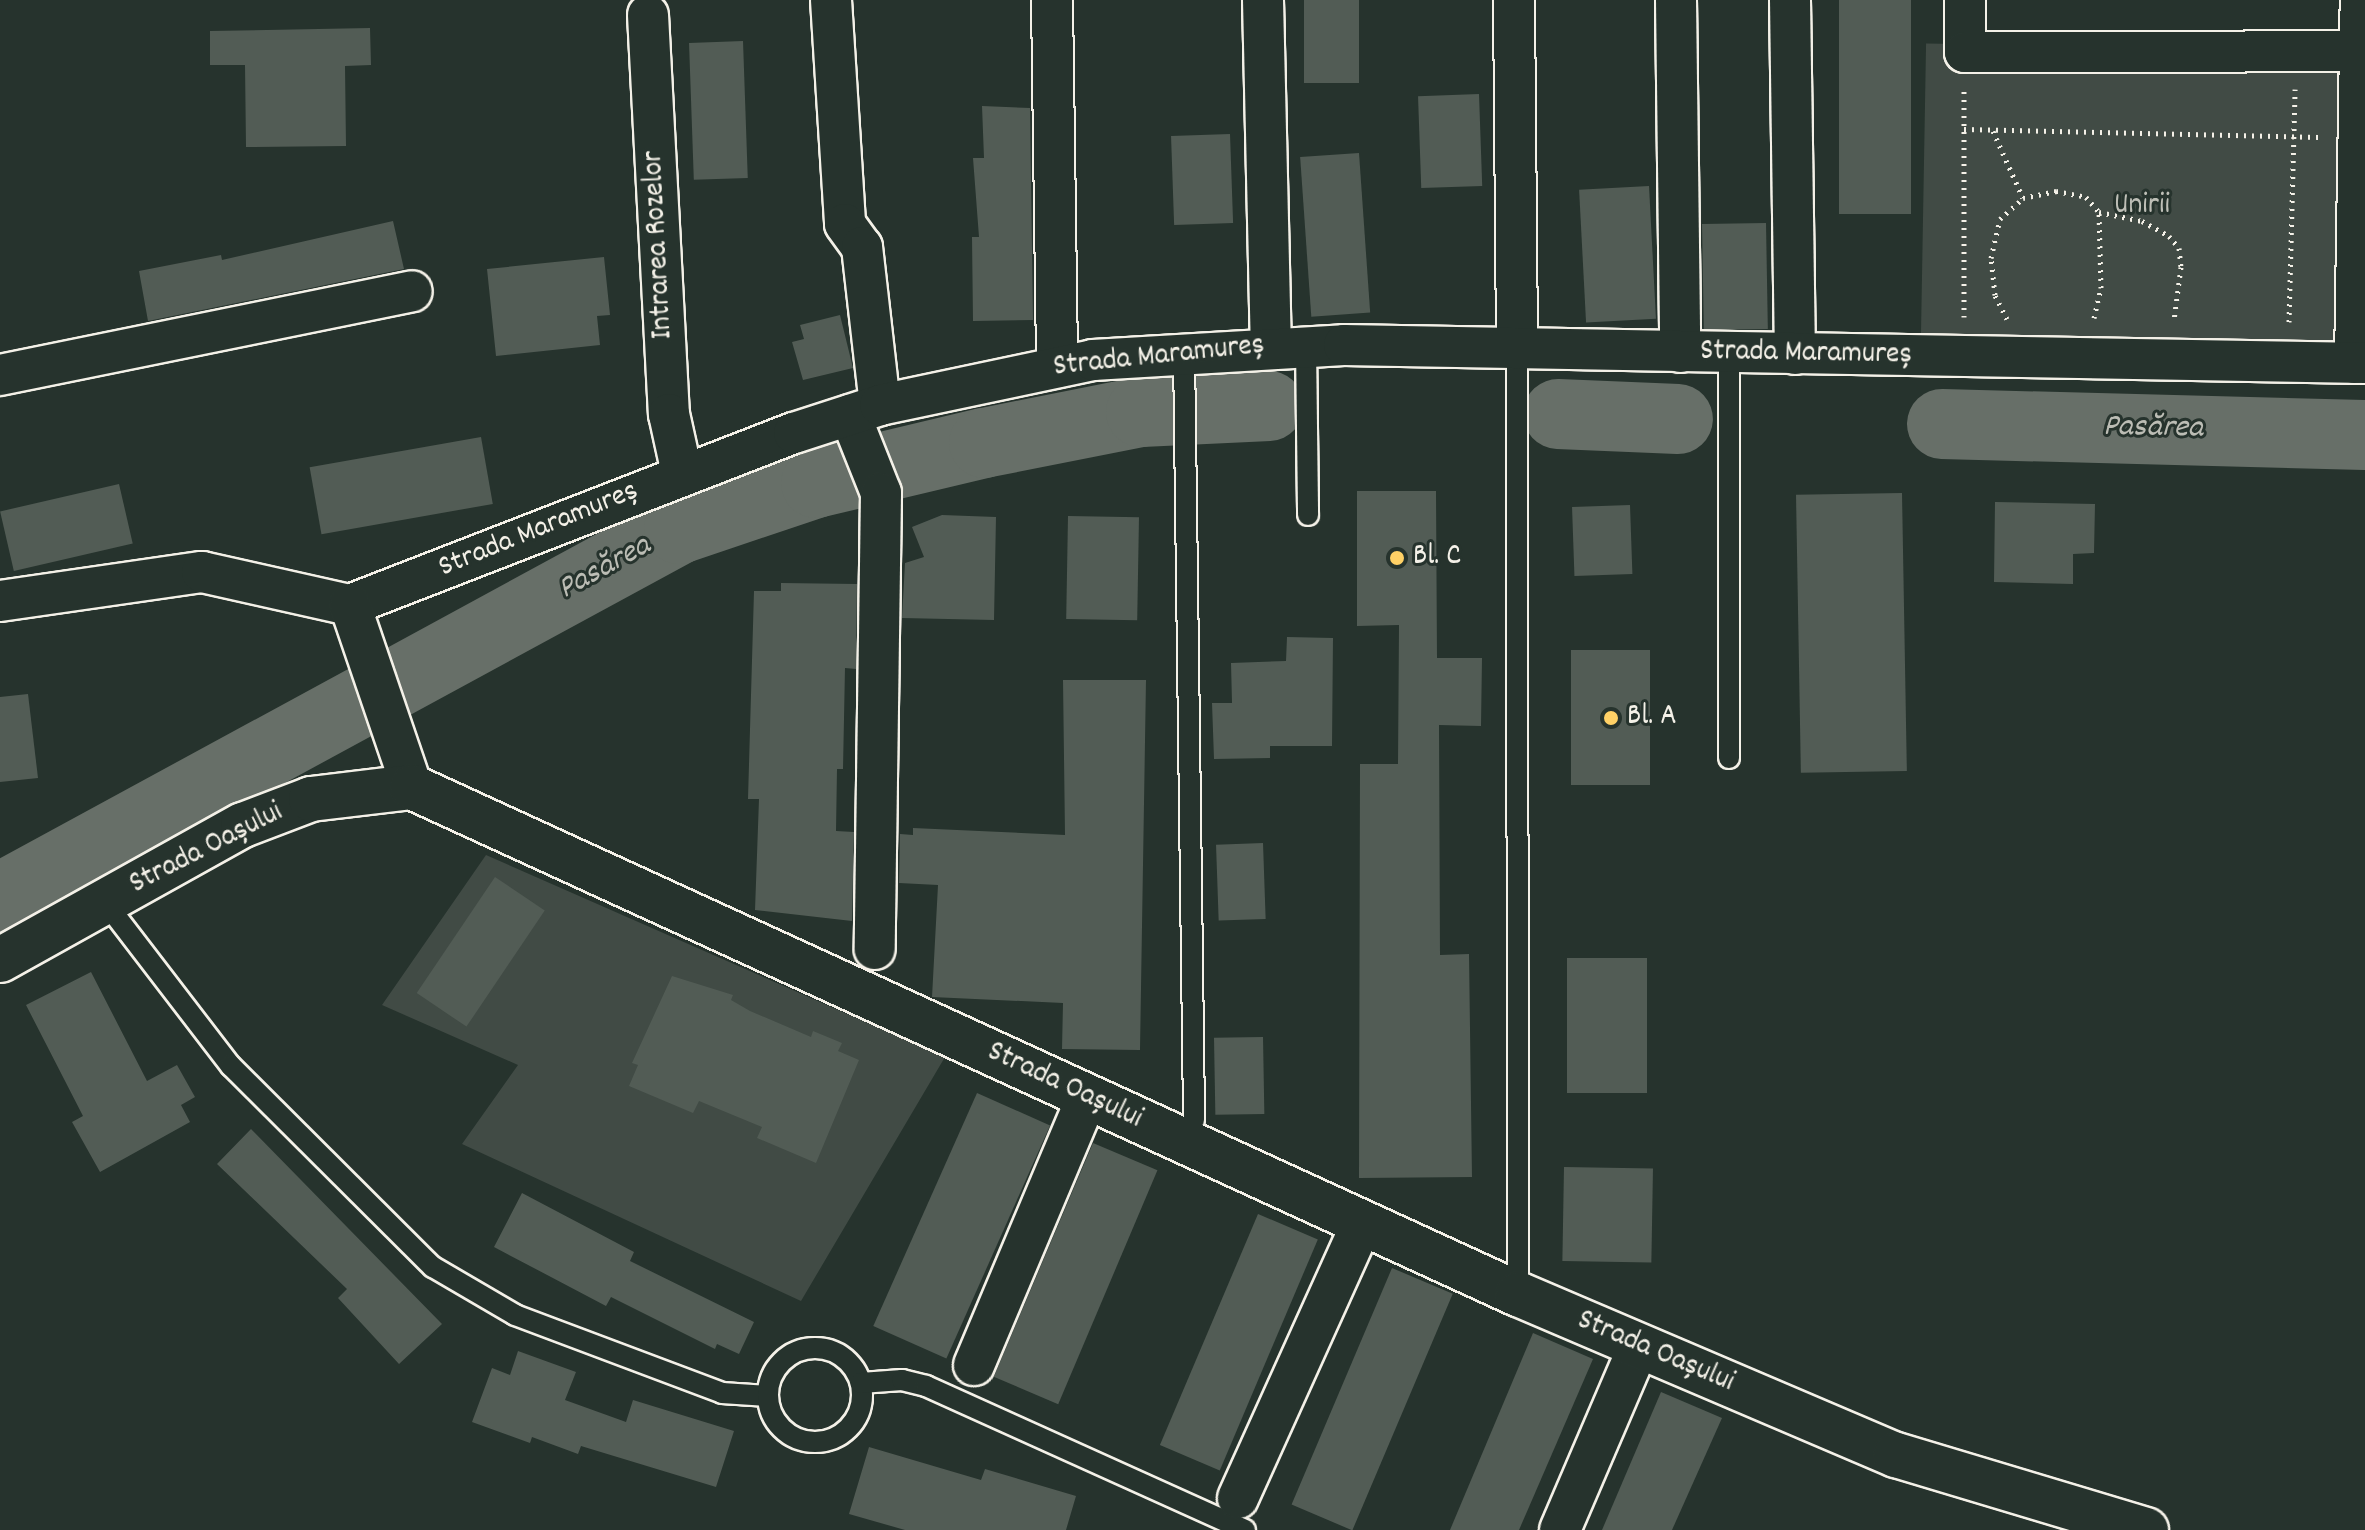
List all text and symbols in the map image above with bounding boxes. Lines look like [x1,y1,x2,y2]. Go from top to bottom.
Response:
street label: Intrarea Rozelor [637,150,683,340]
park label: Unirii [2114,189,2170,225]
street label: Strada Maramureș [1052,329,1266,387]
street label: Strada Maramureș [1700,335,1912,375]
water label: Pasărea [2103,409,2203,449]
street label: Strada Maramureș [434,475,644,587]
water label: Pasărea [552,528,658,610]
place label: Bl. C [1413,540,1461,576]
marker: Bl. C [1388,549,1406,567]
place label: Bl. A [1627,700,1677,736]
marker: Bl. A [1602,709,1620,727]
street label: Strada Oașului [124,796,290,904]
street label: Strada Oașului [981,1035,1147,1139]
street label: Strada Oașului [1571,1304,1739,1402]

